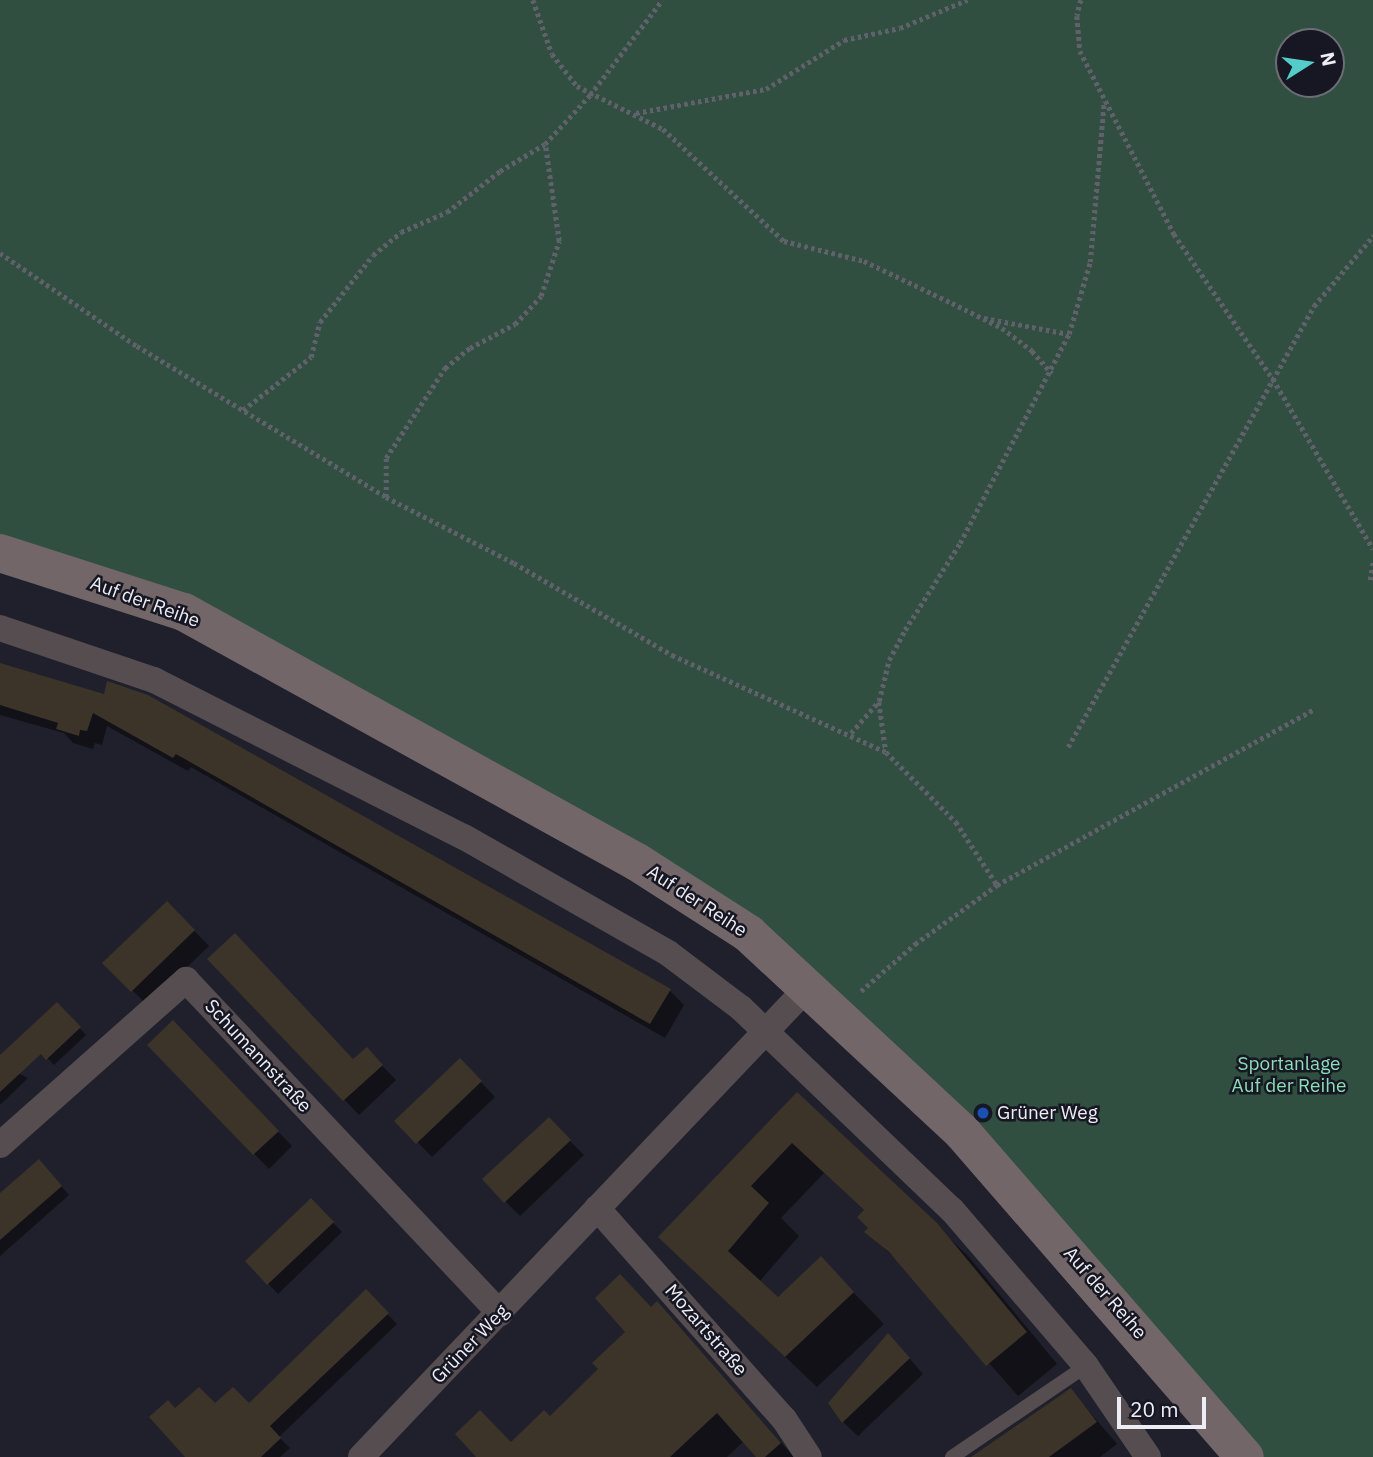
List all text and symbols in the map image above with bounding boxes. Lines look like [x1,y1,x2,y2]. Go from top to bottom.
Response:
north arrow [1275,28,1345,98]
text: N [1315,50,1342,68]
street label: Auf der Reihe [87,572,203,632]
street label: Auf der Reihe [643,860,751,942]
street label: Schumannstraße [200,995,316,1117]
park label: Sportanlage Auf der Reihe [1232,1053,1346,1097]
place label: Grüner Weg [997,1102,1098,1124]
marker: Grüner Weg [975,1105,991,1121]
street label: Auf der Reihe [1059,1242,1151,1344]
street label: Mozartstraße [660,1279,752,1381]
street label: Grüner Weg [427,1300,513,1388]
scale bar [1121,1384,1210,1428]
text: 20 m [1130,1395,1179,1423]

